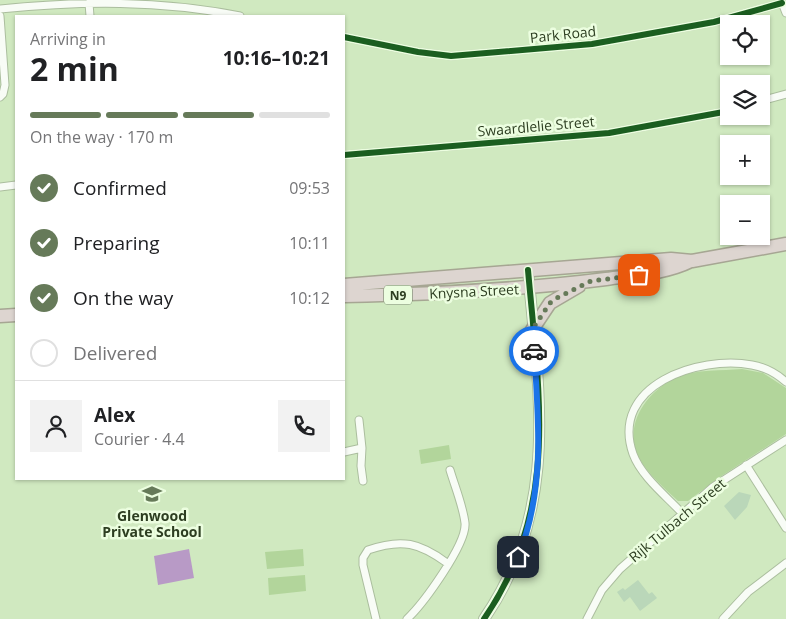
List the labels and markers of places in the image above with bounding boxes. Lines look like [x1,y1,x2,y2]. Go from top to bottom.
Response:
pin [618,254,660,296]
school or university icon: Glenwood Private School [141,483,163,505]
place label: Glenwood Private School [102,506,202,541]
pin [497,536,539,578]

